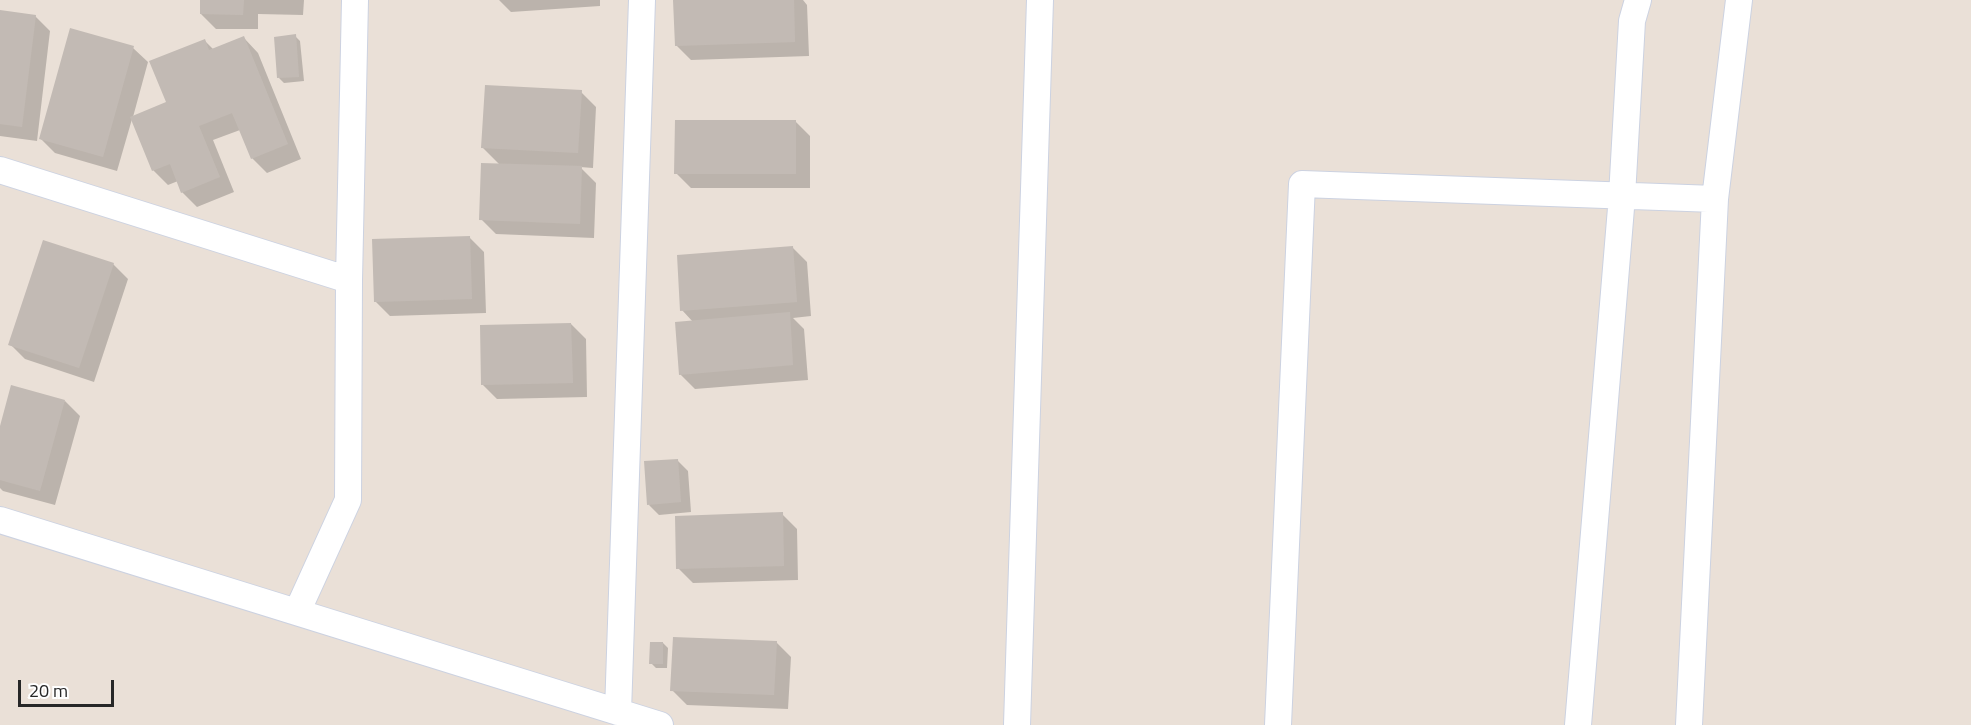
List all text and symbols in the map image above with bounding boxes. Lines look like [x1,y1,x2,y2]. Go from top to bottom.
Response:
scale bar [21,668,117,706]
text: 20 m [29,677,68,704]

